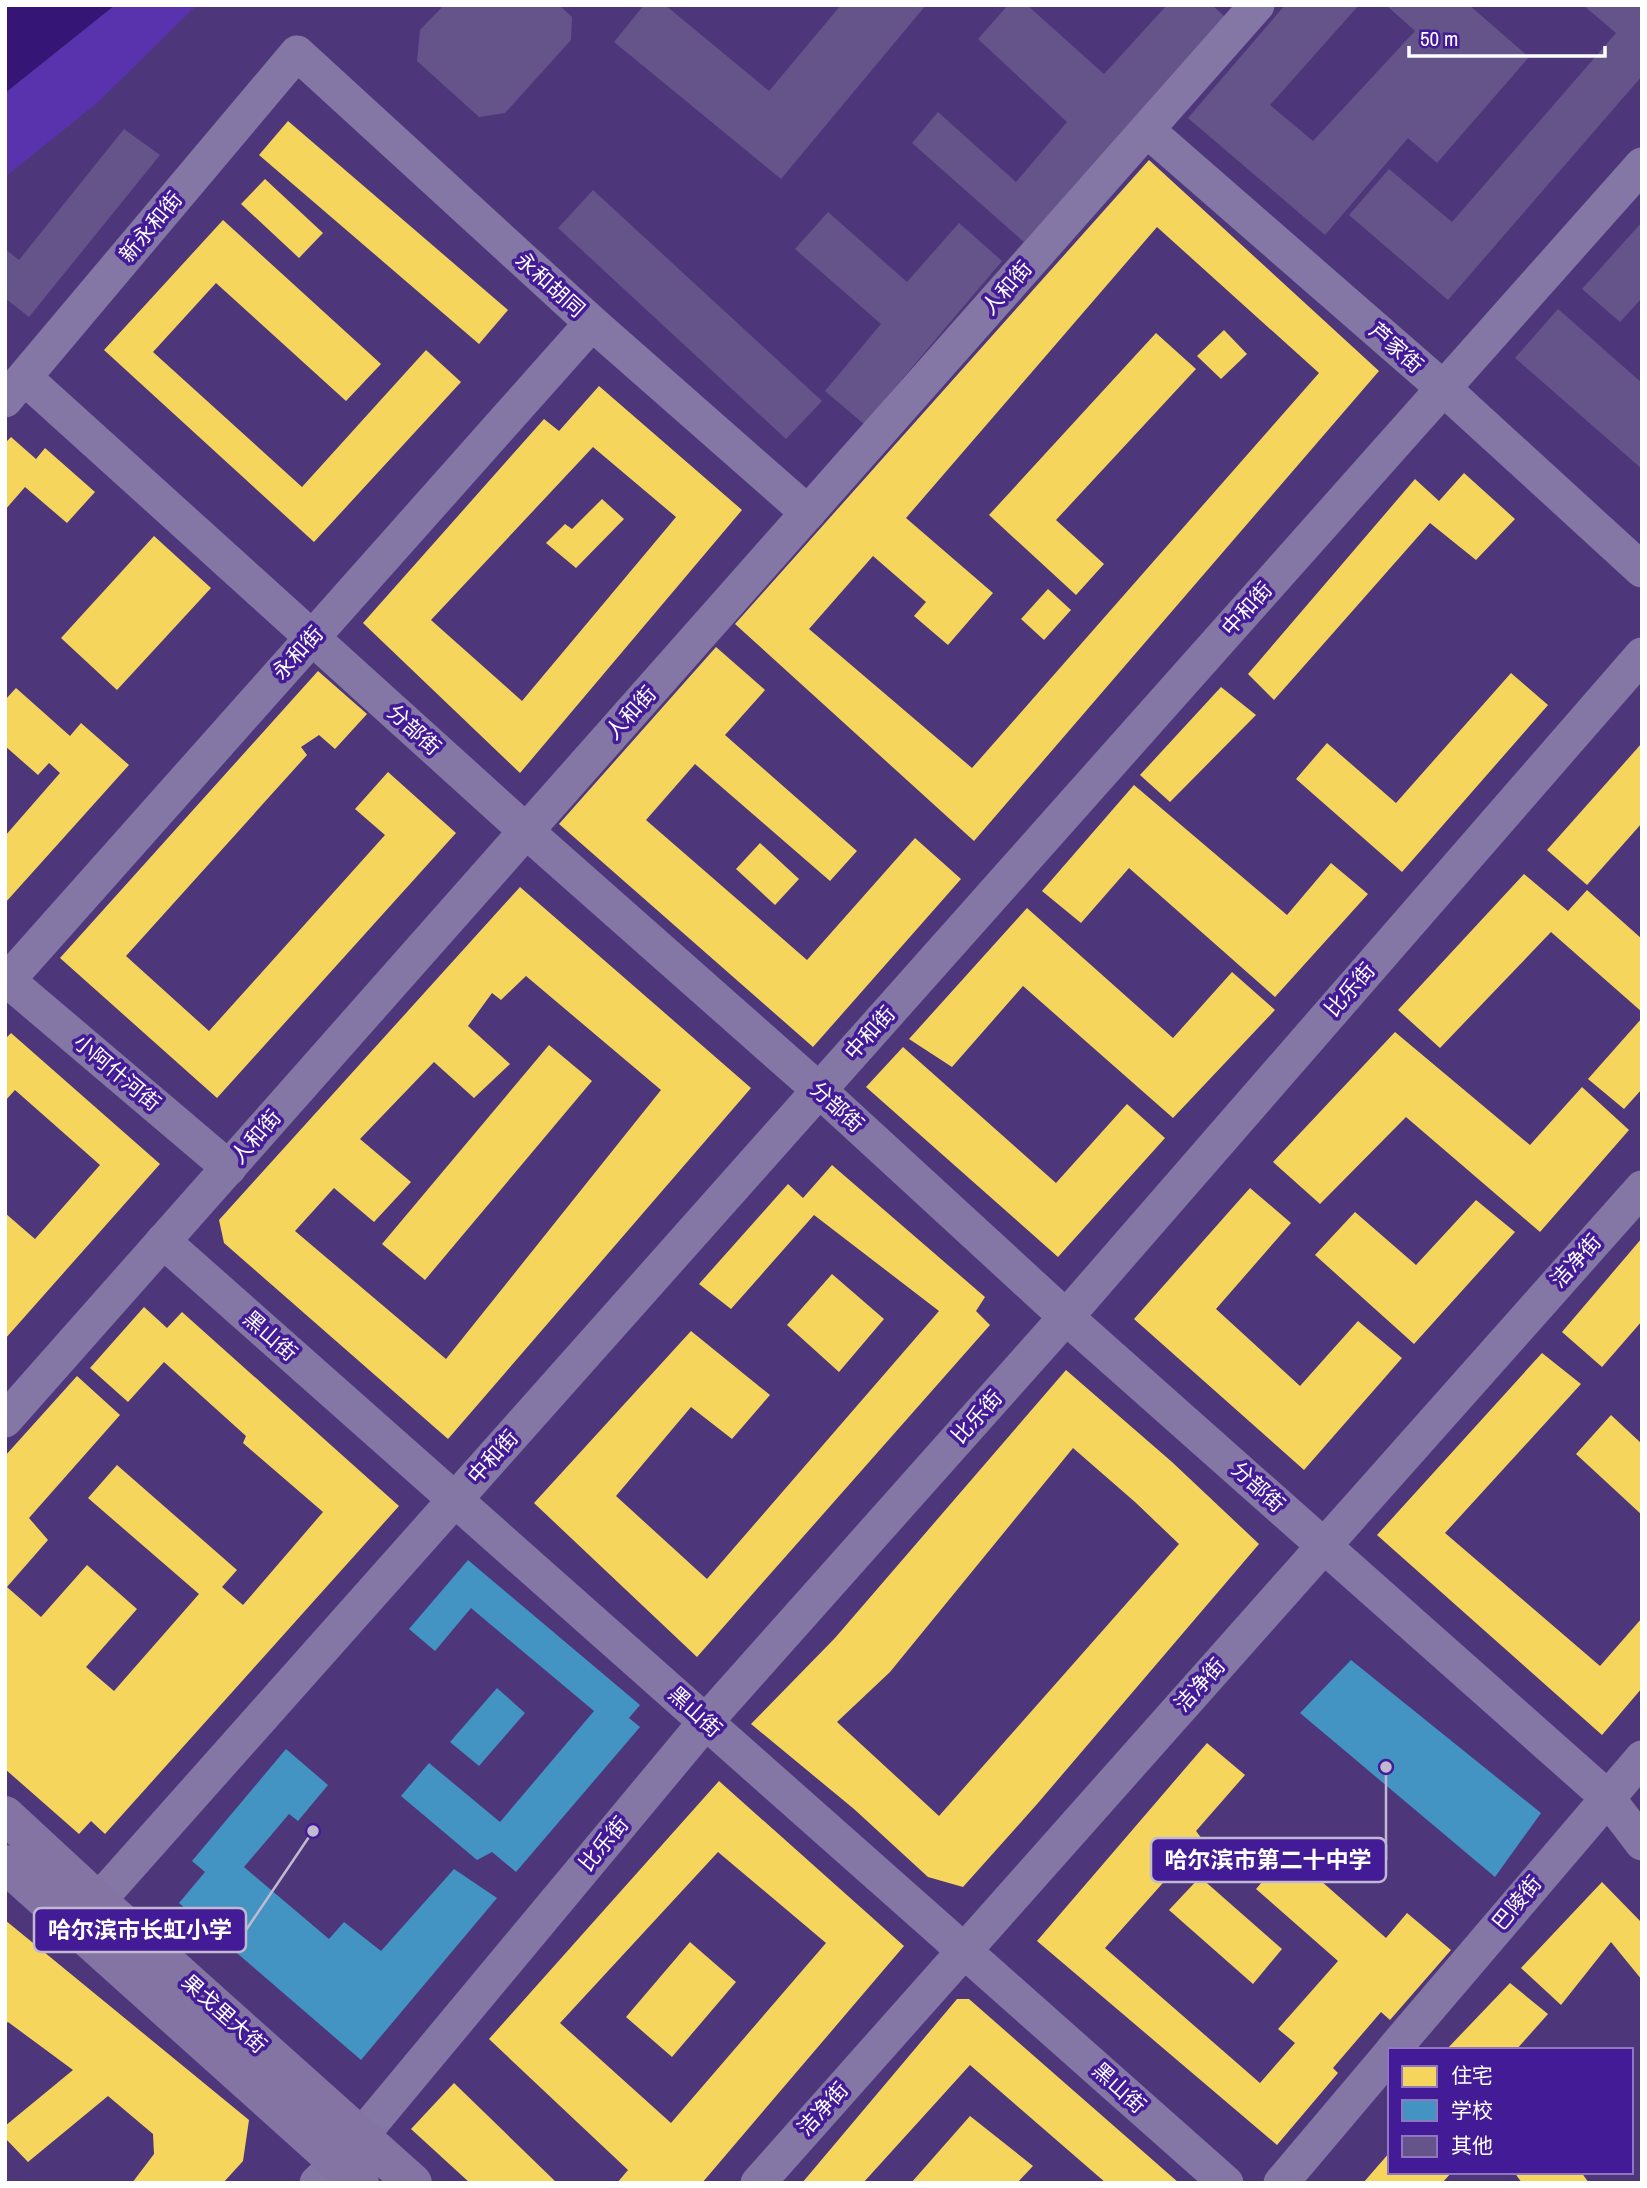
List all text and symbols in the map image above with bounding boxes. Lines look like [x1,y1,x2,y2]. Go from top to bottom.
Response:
scale bar [1409,14,1605,58]
text: 50 m [1420,24,1458,53]
street label: 新永和街 [113,185,189,268]
street label: 永和胡同 [509,246,591,324]
street label: 人和街 [975,254,1038,321]
street label: 芦家街 [1363,316,1430,379]
street label: 中和街 [1215,576,1278,642]
street label: 永和街 [266,620,329,686]
street label: 人和街 [599,680,662,746]
street label: 分部街 [381,698,447,761]
street label: 比乐街 [1318,956,1381,1023]
street label: 中和街 [838,1000,901,1066]
street label: 小阿什河街 [68,1028,167,1117]
street label: 分部街 [804,1075,870,1138]
street label: 人和街 [224,1103,287,1170]
street label: 洁净街 [1544,1228,1607,1294]
street label: 黑山街 [237,1304,304,1367]
street label: 比乐街 [945,1384,1008,1450]
street label: 中和街 [461,1424,524,1490]
street label: 分部街 [1225,1455,1291,1518]
street label: 洁净街 [1168,1652,1231,1718]
street label: 黑山街 [662,1680,728,1743]
street label: 比乐街 [572,1810,635,1877]
callout: 哈尔滨市第二十中学 [1151,1838,1386,1882]
text: 哈尔滨市第二十中学 [1165,1844,1372,1875]
street label: 巴陵街 [1485,1869,1548,1936]
callout: 哈尔滨市长虹小学 [34,1908,246,1952]
text: 哈尔滨市长虹小学 [48,1914,232,1945]
street label: 果戈里大街 [176,1968,273,2060]
legend [1388,2048,1633,2174]
street label: 黑山街 [1086,2056,1152,2119]
text: 住宅 [1451,2061,1493,2090]
street label: 洁净街 [791,2076,854,2142]
text: 学校 [1451,2096,1493,2125]
text: 其他 [1451,2131,1493,2160]

